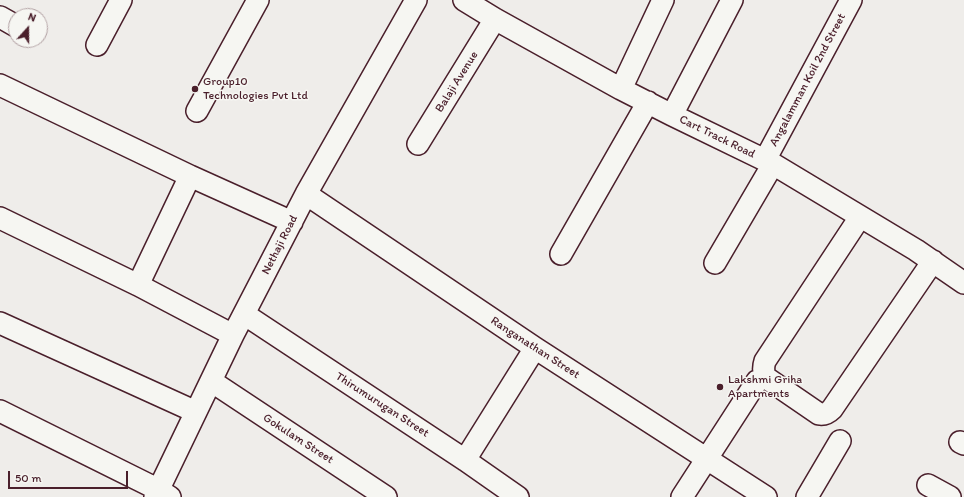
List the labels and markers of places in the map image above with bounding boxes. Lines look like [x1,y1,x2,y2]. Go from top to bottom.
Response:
place label: Group10 Technologies Pvt Ltd [203,75,308,103]
marker: Group10 Technologies Pvt Ltd [190,84,200,94]
place label: Lakshmi Griha Apartments [728,373,802,401]
marker: Lakshmi Griha Apartments [715,382,725,392]

